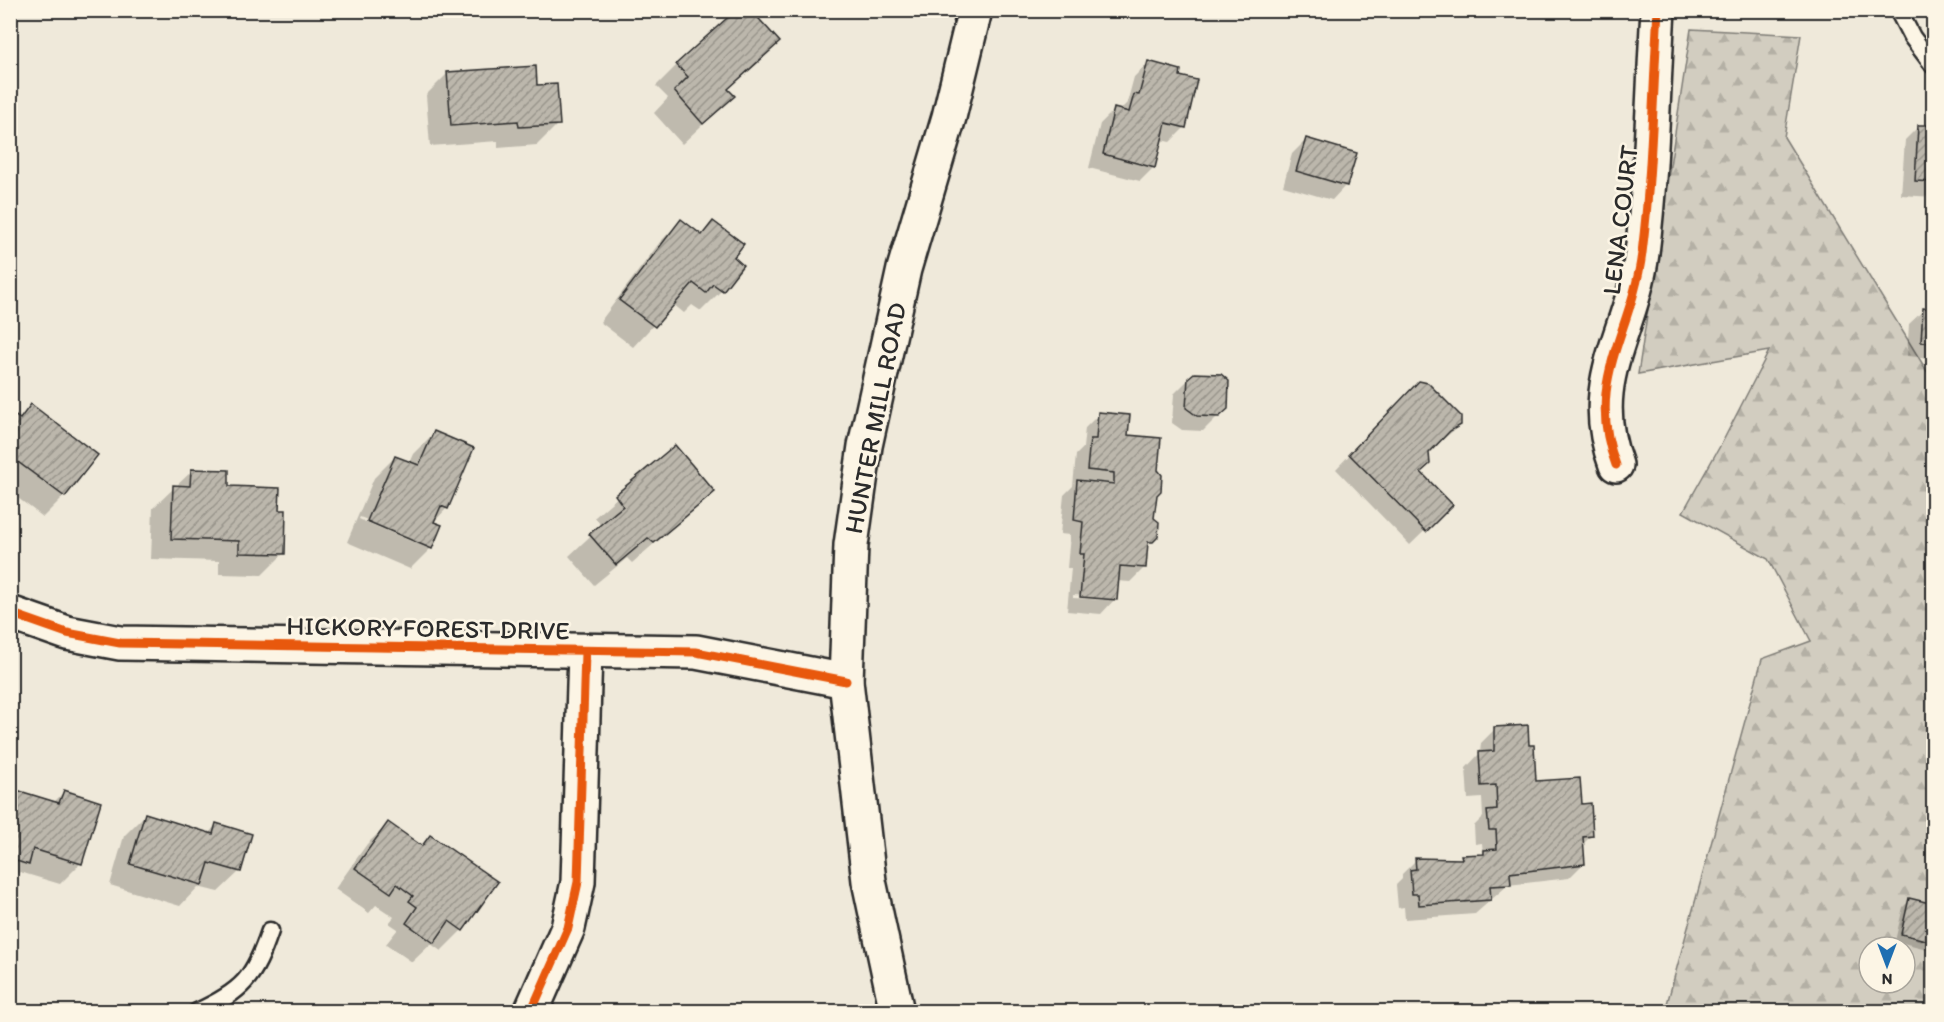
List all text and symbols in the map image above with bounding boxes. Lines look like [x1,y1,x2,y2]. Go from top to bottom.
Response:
street label: LENA COURT [1595,143,1645,297]
street label: HUNTER MILL ROAD [837,300,913,536]
street label: HICKORY FOREST DRIVE [286,610,570,646]
north arrow [1857,935,1917,995]
text: N [1882,970,1892,989]

